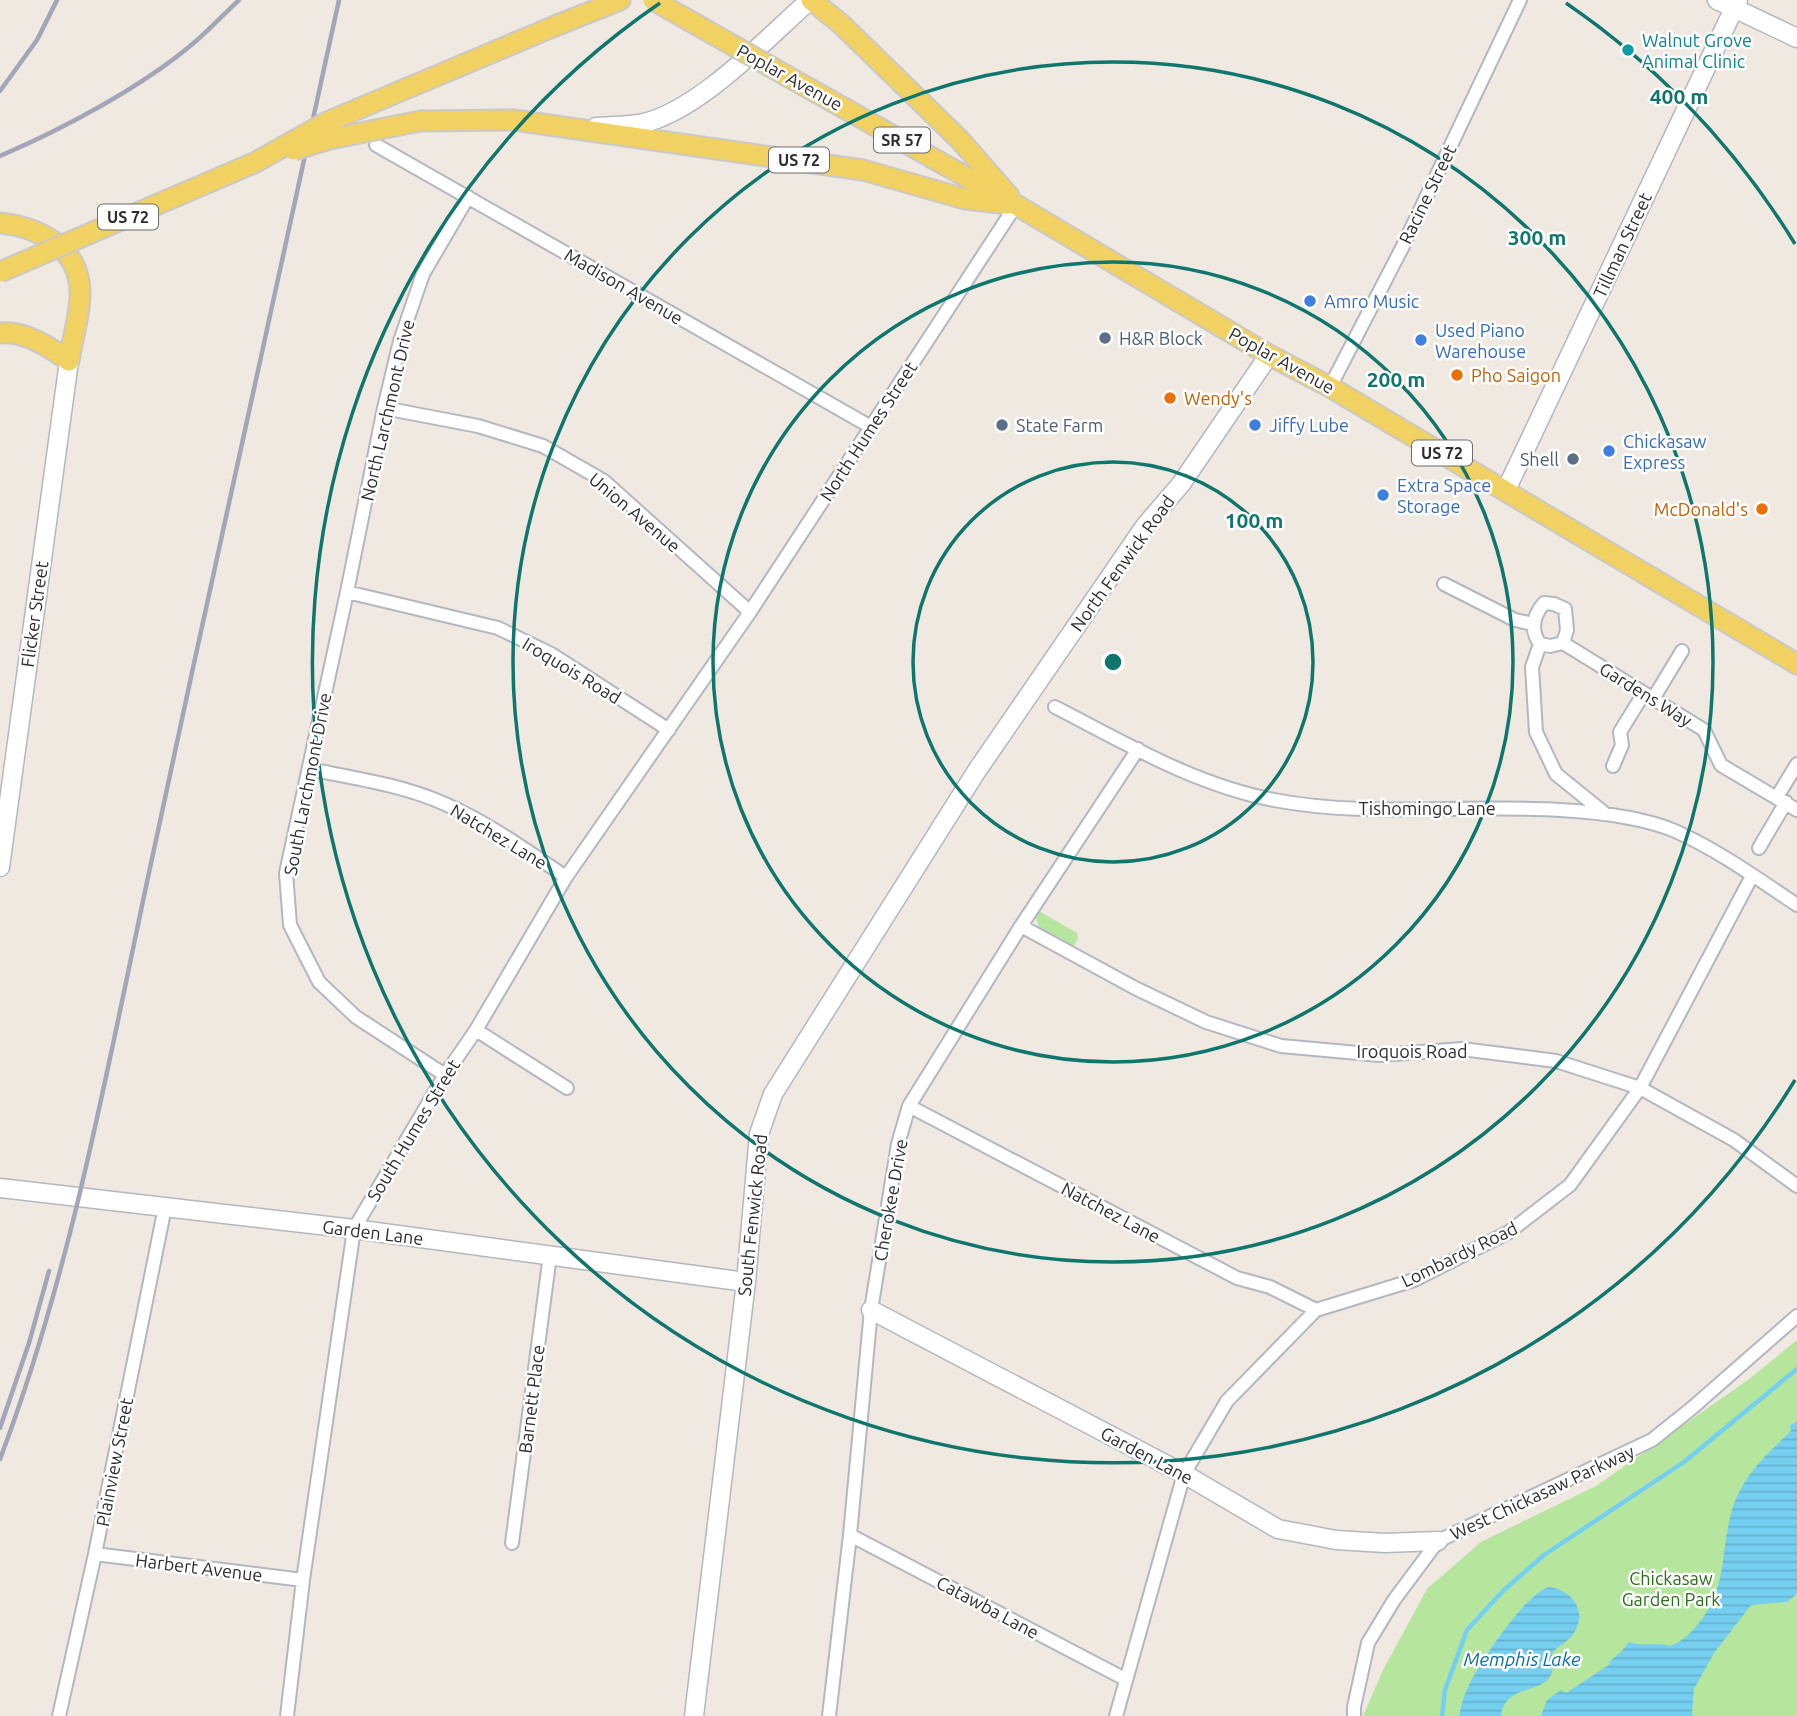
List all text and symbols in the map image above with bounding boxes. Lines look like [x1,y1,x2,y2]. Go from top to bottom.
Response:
place label: Walnut Grove Animal Clinic [1642,30,1752,71]
street label: Poplar Avenue [734,40,846,114]
marker: Walnut Grove Animal Clinic [1620,42,1636,58]
text: 400 m [1650,84,1708,108]
road number: SR 57 [874,128,930,152]
street label: Racine Street [1394,141,1460,247]
road number: US 72 [769,148,829,172]
street label: Tillman Street [1589,189,1655,301]
road number: US 72 [98,204,158,230]
text: 300 m [1508,225,1566,249]
street label: Madison Avenue [561,244,687,328]
place label: Amro Music [1324,291,1419,311]
marker: Amro Music [1302,293,1318,309]
street label: North Larchmont Drive [356,317,418,503]
place label: Used Piano Warehouse [1435,320,1526,361]
street label: Poplar Avenue [1226,323,1338,397]
place label: H&R Block [1119,328,1203,348]
marker: H&R Block [1097,330,1113,346]
marker: Used Piano Warehouse [1413,332,1429,348]
street label: North Humes Street [815,358,921,504]
place label: Pho Saigon [1471,365,1561,385]
text: 200 m [1367,367,1425,391]
marker: Pho Saigon [1449,367,1465,383]
place label: Wendy's [1184,388,1252,408]
marker: Wendy's [1162,390,1178,406]
place label: State Farm [1016,415,1103,435]
place label: Jiffy Lube [1269,415,1349,435]
marker: State Farm [994,417,1010,433]
marker: Jiffy Lube [1247,417,1263,433]
place label: Chickasaw Express [1623,431,1706,472]
road number: US 72 [1412,440,1472,466]
marker: Chickasaw Express [1601,443,1617,459]
place label: Shell [1520,449,1559,469]
marker: Shell [1565,451,1581,467]
street label: Union Avenue [585,468,685,556]
place label: Extra Space Storage [1397,475,1491,516]
marker: Extra Space Storage [1375,487,1391,503]
street label: North Fenwick Road [1066,491,1178,635]
place label: McDonald's [1654,499,1748,519]
marker: McDonald's [1754,501,1770,517]
text: 100 m [1225,508,1283,532]
street label: Flicker Street [17,560,51,668]
street label: Iroquois Road [519,633,625,707]
centre of rings [1101,650,1125,674]
street label: Gardens Way [1596,658,1696,730]
street label: South Larchmont Drive [279,691,335,877]
street label: Tishomingo Lane [1358,798,1496,818]
street label: Natchez Lane [447,799,551,873]
street label: Iroquois Road [1356,1041,1468,1061]
street label: South Humes Street [363,1055,463,1205]
street label: South Fenwick Road [734,1133,770,1297]
street label: Cherokee Drive [869,1137,911,1263]
street label: Natchez Lane [1058,1178,1164,1246]
street label: Garden Lane [321,1216,425,1248]
street label: Lombardy Road [1398,1217,1520,1291]
street label: Barnett Place [514,1344,548,1454]
street label: Plainview Street [92,1396,136,1528]
street label: Garden Lane [1097,1422,1197,1488]
street label: West Chickasaw Parkway [1447,1440,1637,1543]
street label: Harbert Avenue [134,1549,264,1585]
park label: Chickasaw Garden Park [1622,1568,1720,1609]
street label: Catawba Lane [933,1572,1043,1642]
water label: Memphis Lake [1463,1648,1581,1670]

